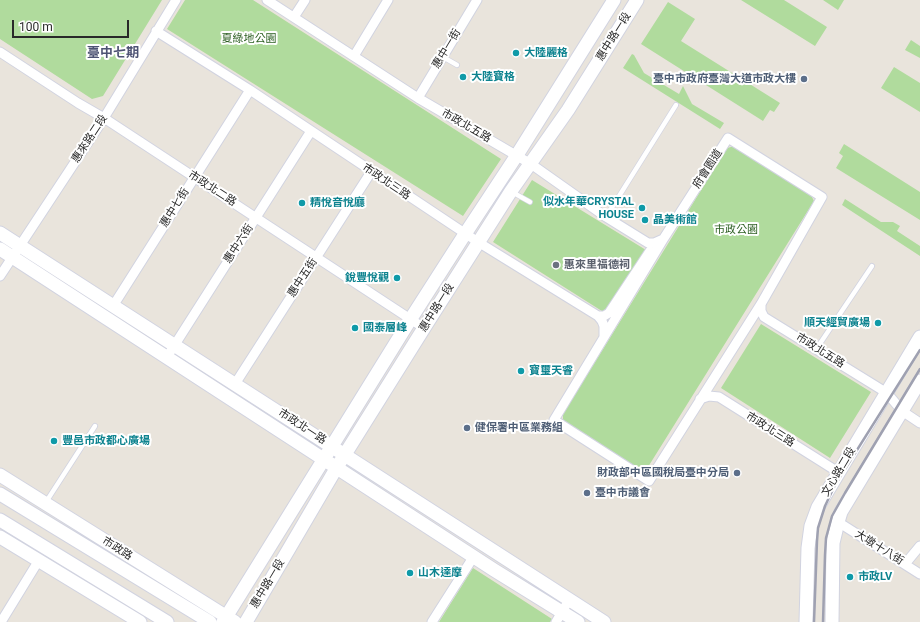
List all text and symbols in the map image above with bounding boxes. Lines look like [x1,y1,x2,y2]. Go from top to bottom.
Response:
street label: 惠中路一段 [594,10,634,64]
scale bar [14,12,131,38]
text: 100 m [19,20,53,34]
street label: 惠中一街 [430,27,464,71]
park label: 夏綠地公園 [222,32,276,46]
district label: 臺中七期 [87,46,139,62]
place label: 大陸麗格 [524,46,568,60]
marker: 大陸麗格 [511,48,521,58]
place label: 大陸寶格 [471,70,515,84]
marker: 大陸寶格 [458,72,468,82]
place label: 臺中市政府臺灣大道市政大樓 [653,72,796,86]
marker: 臺中市政府臺灣大道市政大樓 [799,74,809,84]
street label: 市政北五路 [439,107,493,145]
street label: 惠來路二段 [69,112,111,166]
street label: 府會園道 [690,147,726,191]
street label: 市政北三路 [360,161,412,203]
street label: 市政北二路 [185,168,239,210]
street label: 惠中七街 [158,186,192,230]
place label: 似水年華CRYSTAL HOUSE [543,195,634,221]
place label: 精悅音悅廳 [310,196,365,210]
marker: 精悅音悅廳 [297,198,307,208]
marker: 似水年華CRYSTAL HOUSE [637,203,647,213]
place label: 晶美術館 [653,213,697,227]
marker: 晶美術館 [640,215,650,225]
street label: 惠中六街 [221,222,257,266]
park label: 市政公園 [714,223,758,237]
street label: 惠中五街 [285,256,321,300]
place label: 惠來里福德祠 [564,258,630,272]
marker: 惠來里福德祠 [551,260,561,270]
place label: 銳豐悅觀 [345,271,389,285]
marker: 銳豐悅觀 [392,273,402,283]
street label: 惠中路一段 [417,281,457,335]
place label: 順天經貿廣場 [804,316,870,330]
marker: 順天經貿廣場 [873,318,883,328]
place label: 國泰層峰 [363,321,407,335]
marker: 國泰層峰 [350,323,360,333]
street label: 市政北五路 [793,331,847,371]
place label: 寶璽天睿 [529,364,573,378]
marker: 寶璽天睿 [516,366,526,376]
street label: 市政北一路 [275,406,329,448]
street label: 市政北三路 [743,410,797,450]
place label: 健保署中區業務組 [475,421,563,435]
marker: 健保署中區業務組 [462,423,472,433]
place label: 豐邑市政都心廣場 [62,434,150,448]
marker: 豐邑市政都心廣場 [49,436,59,446]
street label: 文心路二段 [819,445,859,499]
place label: 財政部中區國稅局臺中分局 [597,466,729,480]
marker: 財政部中區國稅局臺中分局 [732,468,742,478]
place label: 臺中市議會 [595,486,650,500]
marker: 臺中市議會 [582,488,592,498]
street label: 大墩十八街 [852,528,906,568]
street label: 市政路 [100,535,134,563]
street label: 惠中路一段 [248,557,288,611]
place label: 山木達摩 [418,566,462,580]
marker: 山木達摩 [405,568,415,578]
place label: 市政LV [858,570,892,584]
marker: 市政LV [845,572,855,582]

